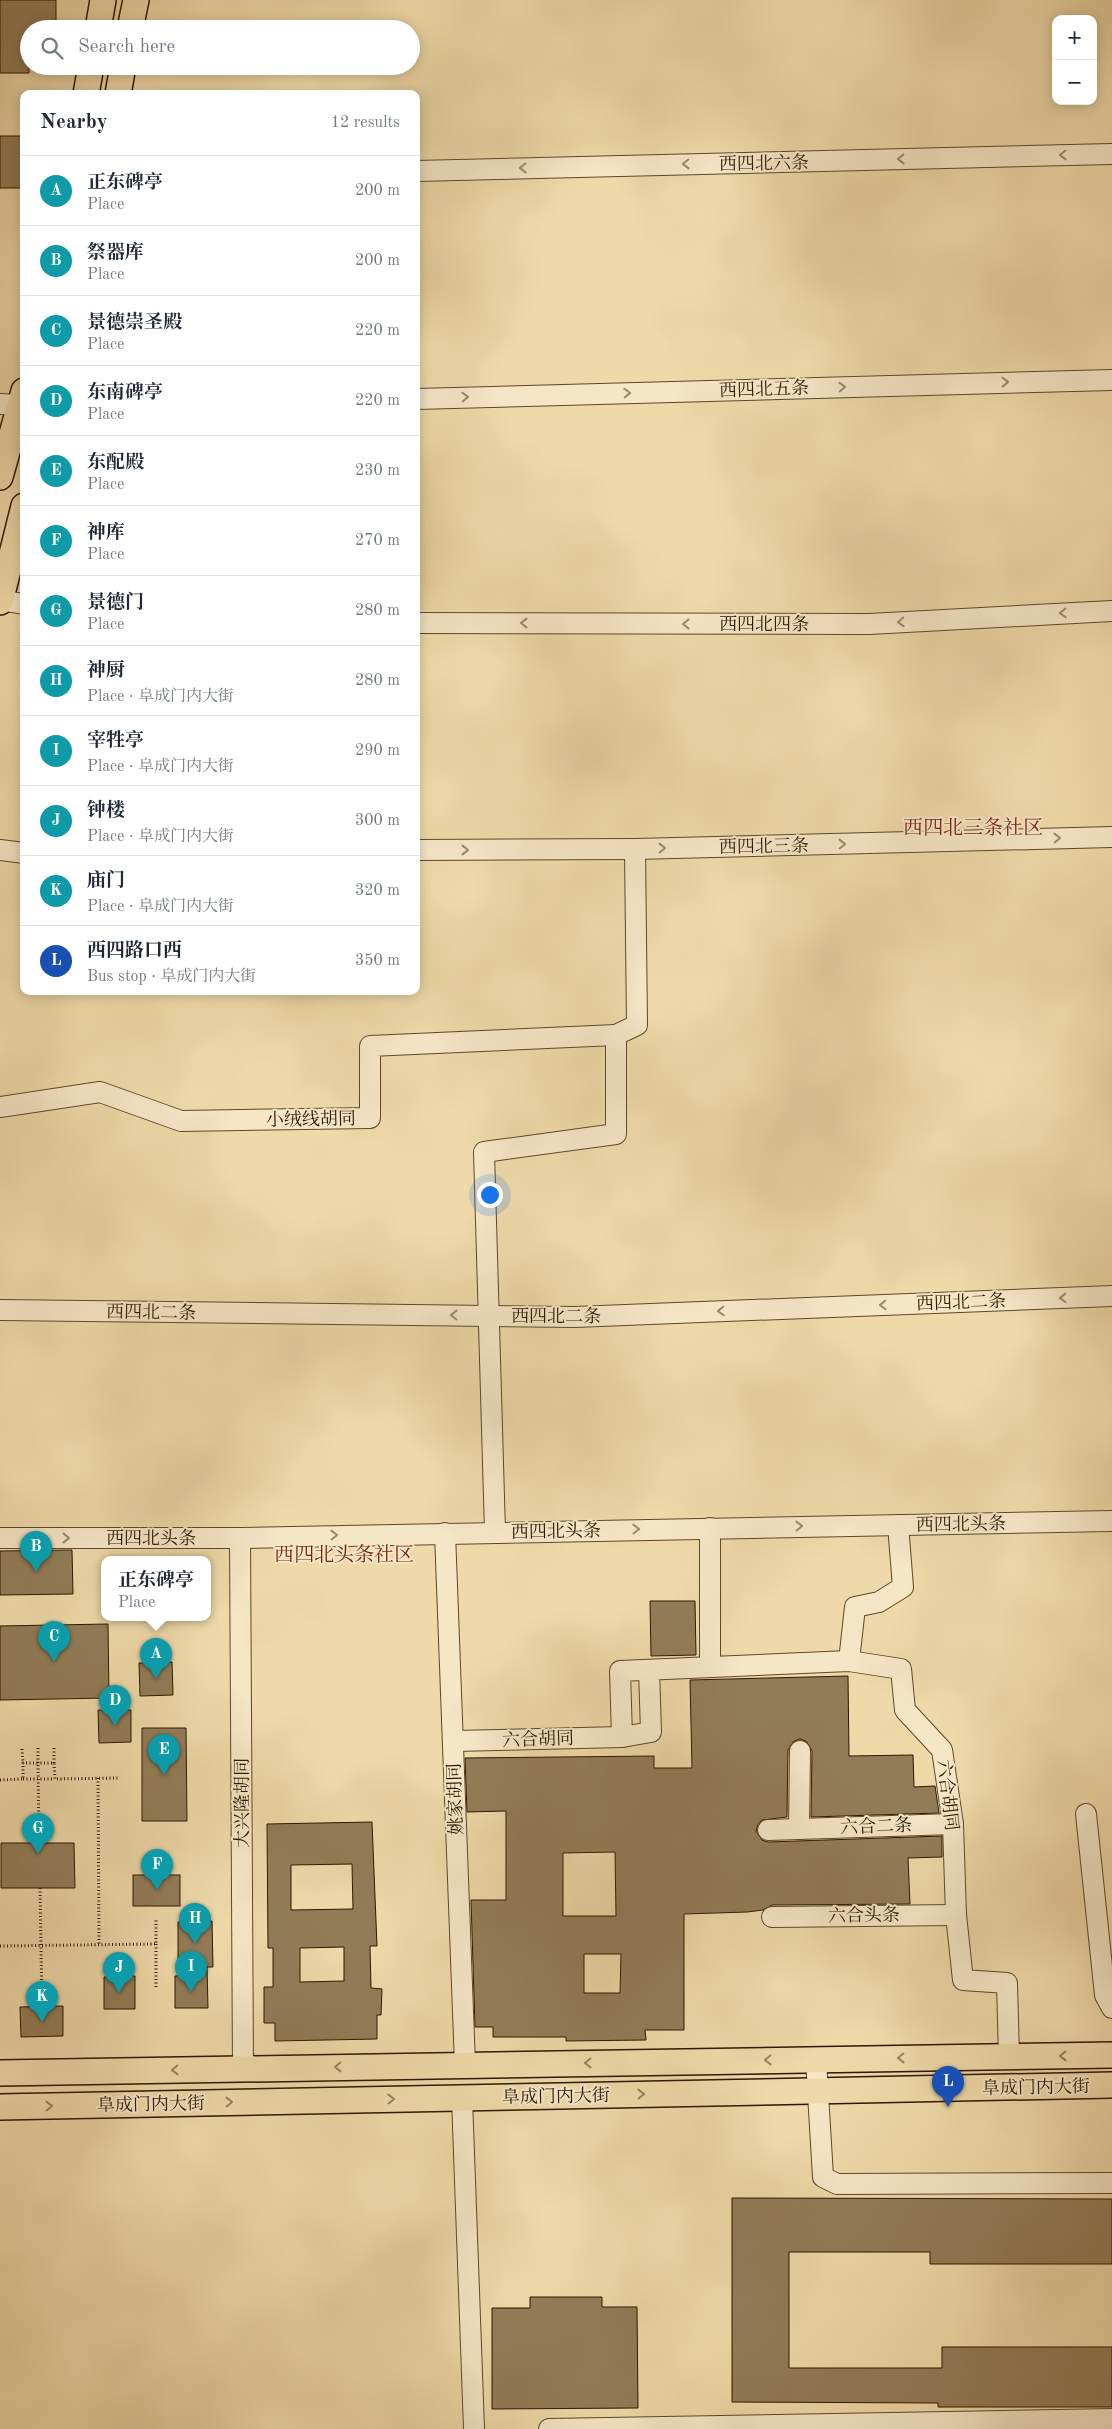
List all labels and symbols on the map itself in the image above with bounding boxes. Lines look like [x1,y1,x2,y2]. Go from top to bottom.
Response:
one-way arrow [1059,150,1067,160]
street label: 西四北六条 [719,152,809,174]
one-way arrow [897,154,904,164]
one-way arrow [682,159,690,170]
one-way arrow [519,163,527,174]
street label: 西四北五条 [719,377,809,401]
one-way arrow [1001,377,1009,388]
one-way arrow [839,382,847,392]
one-way arrow [624,388,632,398]
one-way arrow [462,392,469,402]
one-way arrow [1059,608,1067,619]
street label: 西四北四条 [719,614,809,634]
one-way arrow [897,617,905,628]
one-way arrow [519,618,527,628]
one-way arrow [682,619,690,629]
district label: 西四北三条社区 [903,817,1043,839]
one-way arrow [1054,833,1062,844]
street label: 西四北三条 [719,835,809,857]
one-way arrow [839,839,847,849]
one-way arrow [659,843,667,854]
one-way arrow [462,845,469,855]
street label: 小绒线胡同 [266,1108,356,1130]
your location [477,1182,503,1208]
street label: 西四北二条 [916,1290,1006,1314]
one-way arrow [1059,1293,1067,1304]
one-way arrow [879,1300,887,1310]
street label: 西四北二条 [106,1301,196,1323]
street label: 西四北二条 [511,1306,601,1326]
one-way arrow [717,1306,725,1317]
one-way arrow [449,1310,457,1320]
street label: 西四北头条 [916,1513,1006,1535]
street label: 西四北头条 [511,1520,601,1542]
one-way arrow [795,1521,803,1532]
one-way arrow [632,1524,640,1534]
street label: 西四北头条 [106,1528,196,1548]
one-way arrow [330,1530,338,1541]
pin: B [20,1531,52,1572]
one-way arrow [62,1533,70,1543]
district label: 西四北头条社区 [274,1544,414,1566]
pin: C [38,1621,70,1662]
pin: A [140,1638,172,1679]
pin: D [99,1685,131,1726]
street label: 六合胡同 [502,1728,574,1750]
pin: E [148,1734,180,1775]
street label: 大兴隆胡同 [232,1758,252,1848]
street label: 六合胡同 [934,1758,962,1832]
street label: 姚家胡同 [444,1763,466,1835]
pin: G [22,1813,54,1854]
street label: 六合二条 [840,1815,912,1837]
pin: F [141,1849,173,1890]
pin: H [179,1903,211,1944]
street label: 六合头条 [828,1904,900,1926]
pin: I [175,1951,207,1992]
pin: J [103,1952,135,1993]
pin: K [26,1981,58,2022]
one-way arrow [1059,2051,1067,2061]
one-way arrow [897,2053,904,2063]
one-way arrow [763,2055,771,2066]
one-way arrow [583,2058,591,2069]
one-way arrow [333,2062,341,2073]
one-way arrow [171,2065,178,2075]
pin: L [932,2066,964,2107]
street label: 阜成门内大街 [982,2076,1090,2098]
street label: 阜成门内大街 [502,2085,610,2107]
one-way arrow [638,2089,645,2099]
street label: 阜成门内大街 [97,2093,205,2115]
one-way arrow [388,2094,395,2104]
one-way arrow [225,2097,233,2107]
one-way arrow [45,2100,53,2111]

